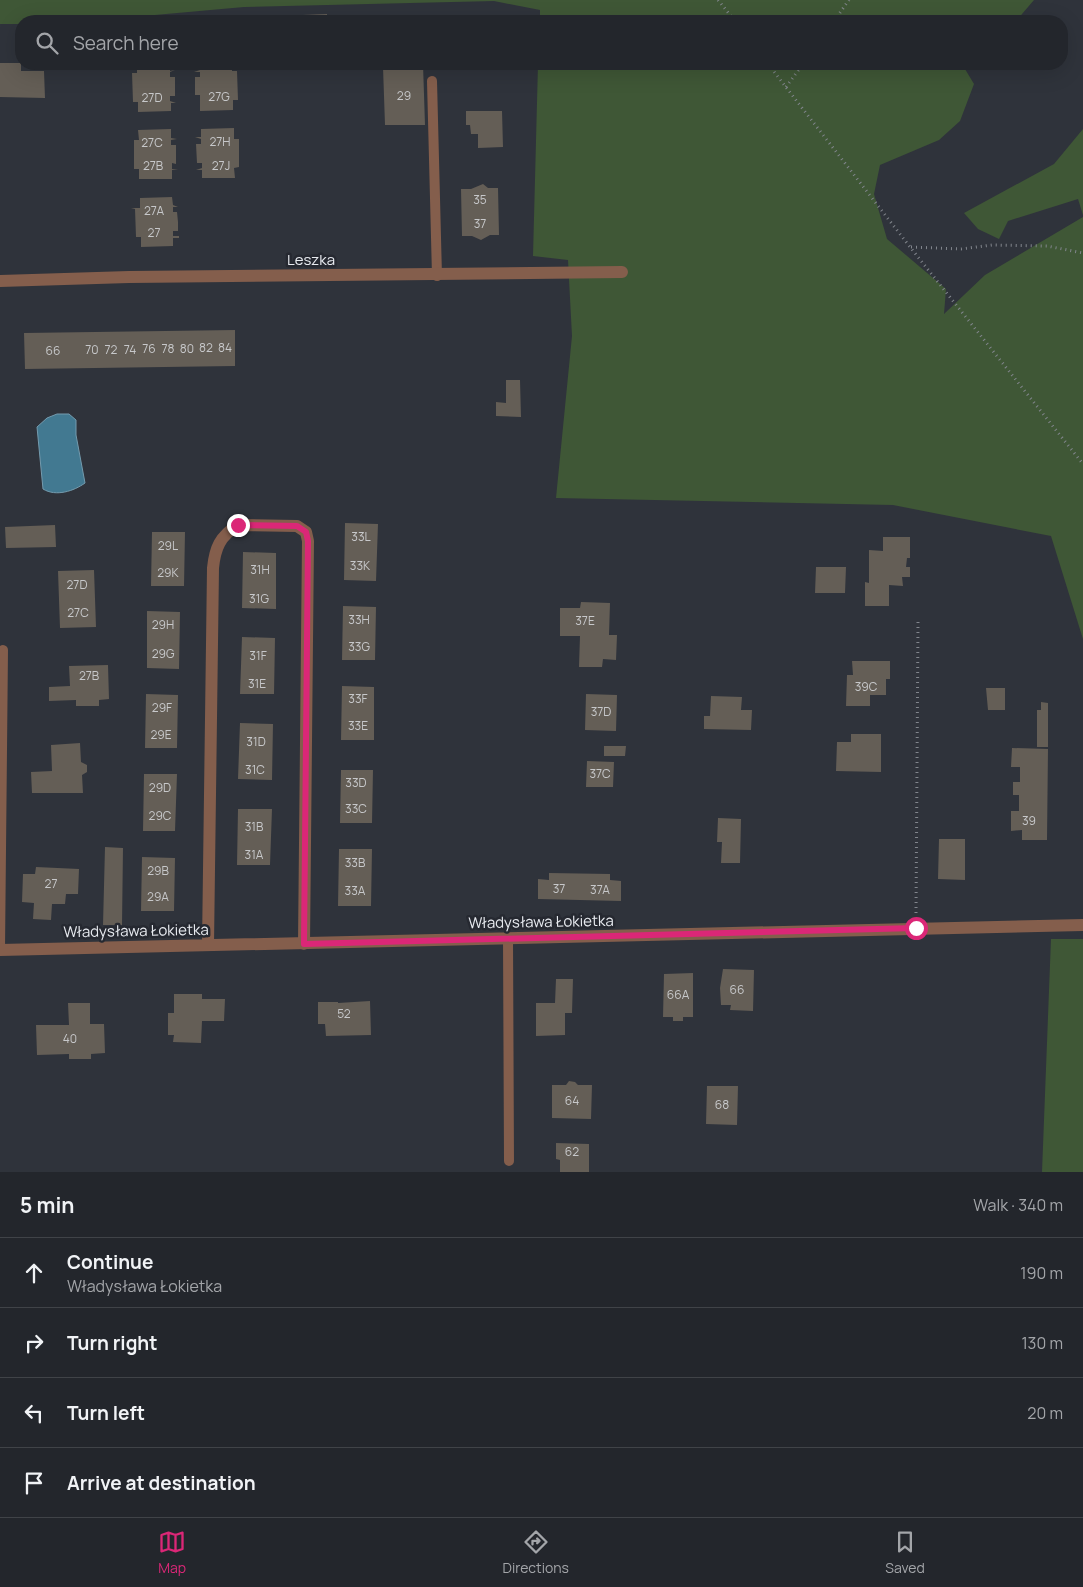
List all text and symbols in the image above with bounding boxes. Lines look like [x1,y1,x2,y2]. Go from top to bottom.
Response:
search box [15,15,1068,70]
icon: search [33,29,61,57]
text: Search here [73,30,179,56]
house number: 29 [397,87,411,104]
house number: 27G [208,88,230,105]
house number: 27D [142,89,162,106]
house number: 27H [209,133,231,150]
house number: 27C [141,134,163,151]
house number: 27B [143,157,163,174]
house number: 27J [212,157,230,174]
house number: 35 [473,191,487,208]
house number: 27A [144,202,164,219]
house number: 37 [474,215,486,232]
house number: 27 [148,224,160,241]
street label: Leszka [287,249,335,270]
house number: 82 [199,339,213,356]
house number: 84 [218,339,232,356]
house number: 76 [142,340,156,357]
house number: 78 [162,340,175,357]
house number: 80 [180,340,194,357]
house number: 70 [85,341,99,358]
house number: 72 [105,341,118,358]
house number: 74 [124,341,136,358]
house number: 66 [46,342,60,359]
route end [227,514,250,537]
house number: 33L [351,528,371,545]
house number: 29L [158,537,178,554]
house number: 33K [350,557,371,574]
house number: 31H [250,561,270,578]
house number: 29K [157,564,180,581]
house number: 27D [67,576,87,593]
house number: 31G [249,590,269,607]
house number: 27C [67,604,89,621]
house number: 33H [348,611,370,628]
house number: 37E [575,612,595,629]
house number: 29H [152,616,174,633]
house number: 33G [348,638,370,655]
house number: 29G [152,645,175,662]
house number: 31F [249,647,267,664]
house number: 27B [79,667,99,684]
house number: 31E [248,675,266,692]
house number: 39C [855,678,878,695]
house number: 33F [348,690,368,707]
house number: 29F [152,699,172,716]
house number: 37D [591,703,611,720]
house number: 33E [348,717,368,734]
house number: 29E [150,726,172,743]
house number: 31D [246,733,266,750]
house number: 31C [245,761,265,778]
house number: 37C [589,765,611,782]
house number: 33D [345,774,367,791]
house number: 29D [149,779,171,796]
house number: 33C [345,800,367,817]
house number: 29C [149,807,172,824]
house number: 39 [1022,812,1036,829]
house number: 31B [245,818,263,835]
house number: 31A [245,846,264,863]
house number: 33B [345,854,365,871]
house number: 29B [147,862,169,879]
house number: 27 [45,875,57,892]
house number: 37 [553,880,565,897]
house number: 37A [590,881,610,898]
house number: 33A [345,882,366,899]
house number: 29A [147,888,169,905]
street label: Władysława Łokietka [468,910,614,933]
route start [905,917,928,940]
street label: Władysława Łokietka [63,919,209,942]
house number: 66 [730,981,744,998]
house number: 66A [667,986,690,1003]
house number: 52 [337,1005,351,1022]
house number: 40 [63,1030,77,1047]
house number: 64 [565,1092,579,1109]
house number: 68 [715,1096,729,1113]
house number: 62 [565,1143,579,1160]
text: 5 min [20,1191,74,1219]
text: Walk · 340 m [973,1194,1063,1216]
text: Continue [67,1249,153,1275]
icon: ahead [20,1259,48,1287]
text: 190 m [1020,1262,1063,1284]
text: Władysława Łokietka [67,1275,222,1297]
icon: right [20,1329,48,1357]
text: Turn right [67,1330,157,1356]
text: 130 m [1021,1332,1063,1354]
icon: left [20,1399,48,1427]
text: Turn left [67,1400,145,1426]
text: 20 m [1027,1402,1063,1424]
icon: arrive [20,1469,48,1497]
text: Arrive at destination [67,1470,256,1496]
tab: Map [158,1528,186,1577]
tab: Directions [503,1528,569,1577]
tab: Saved [885,1528,925,1577]

